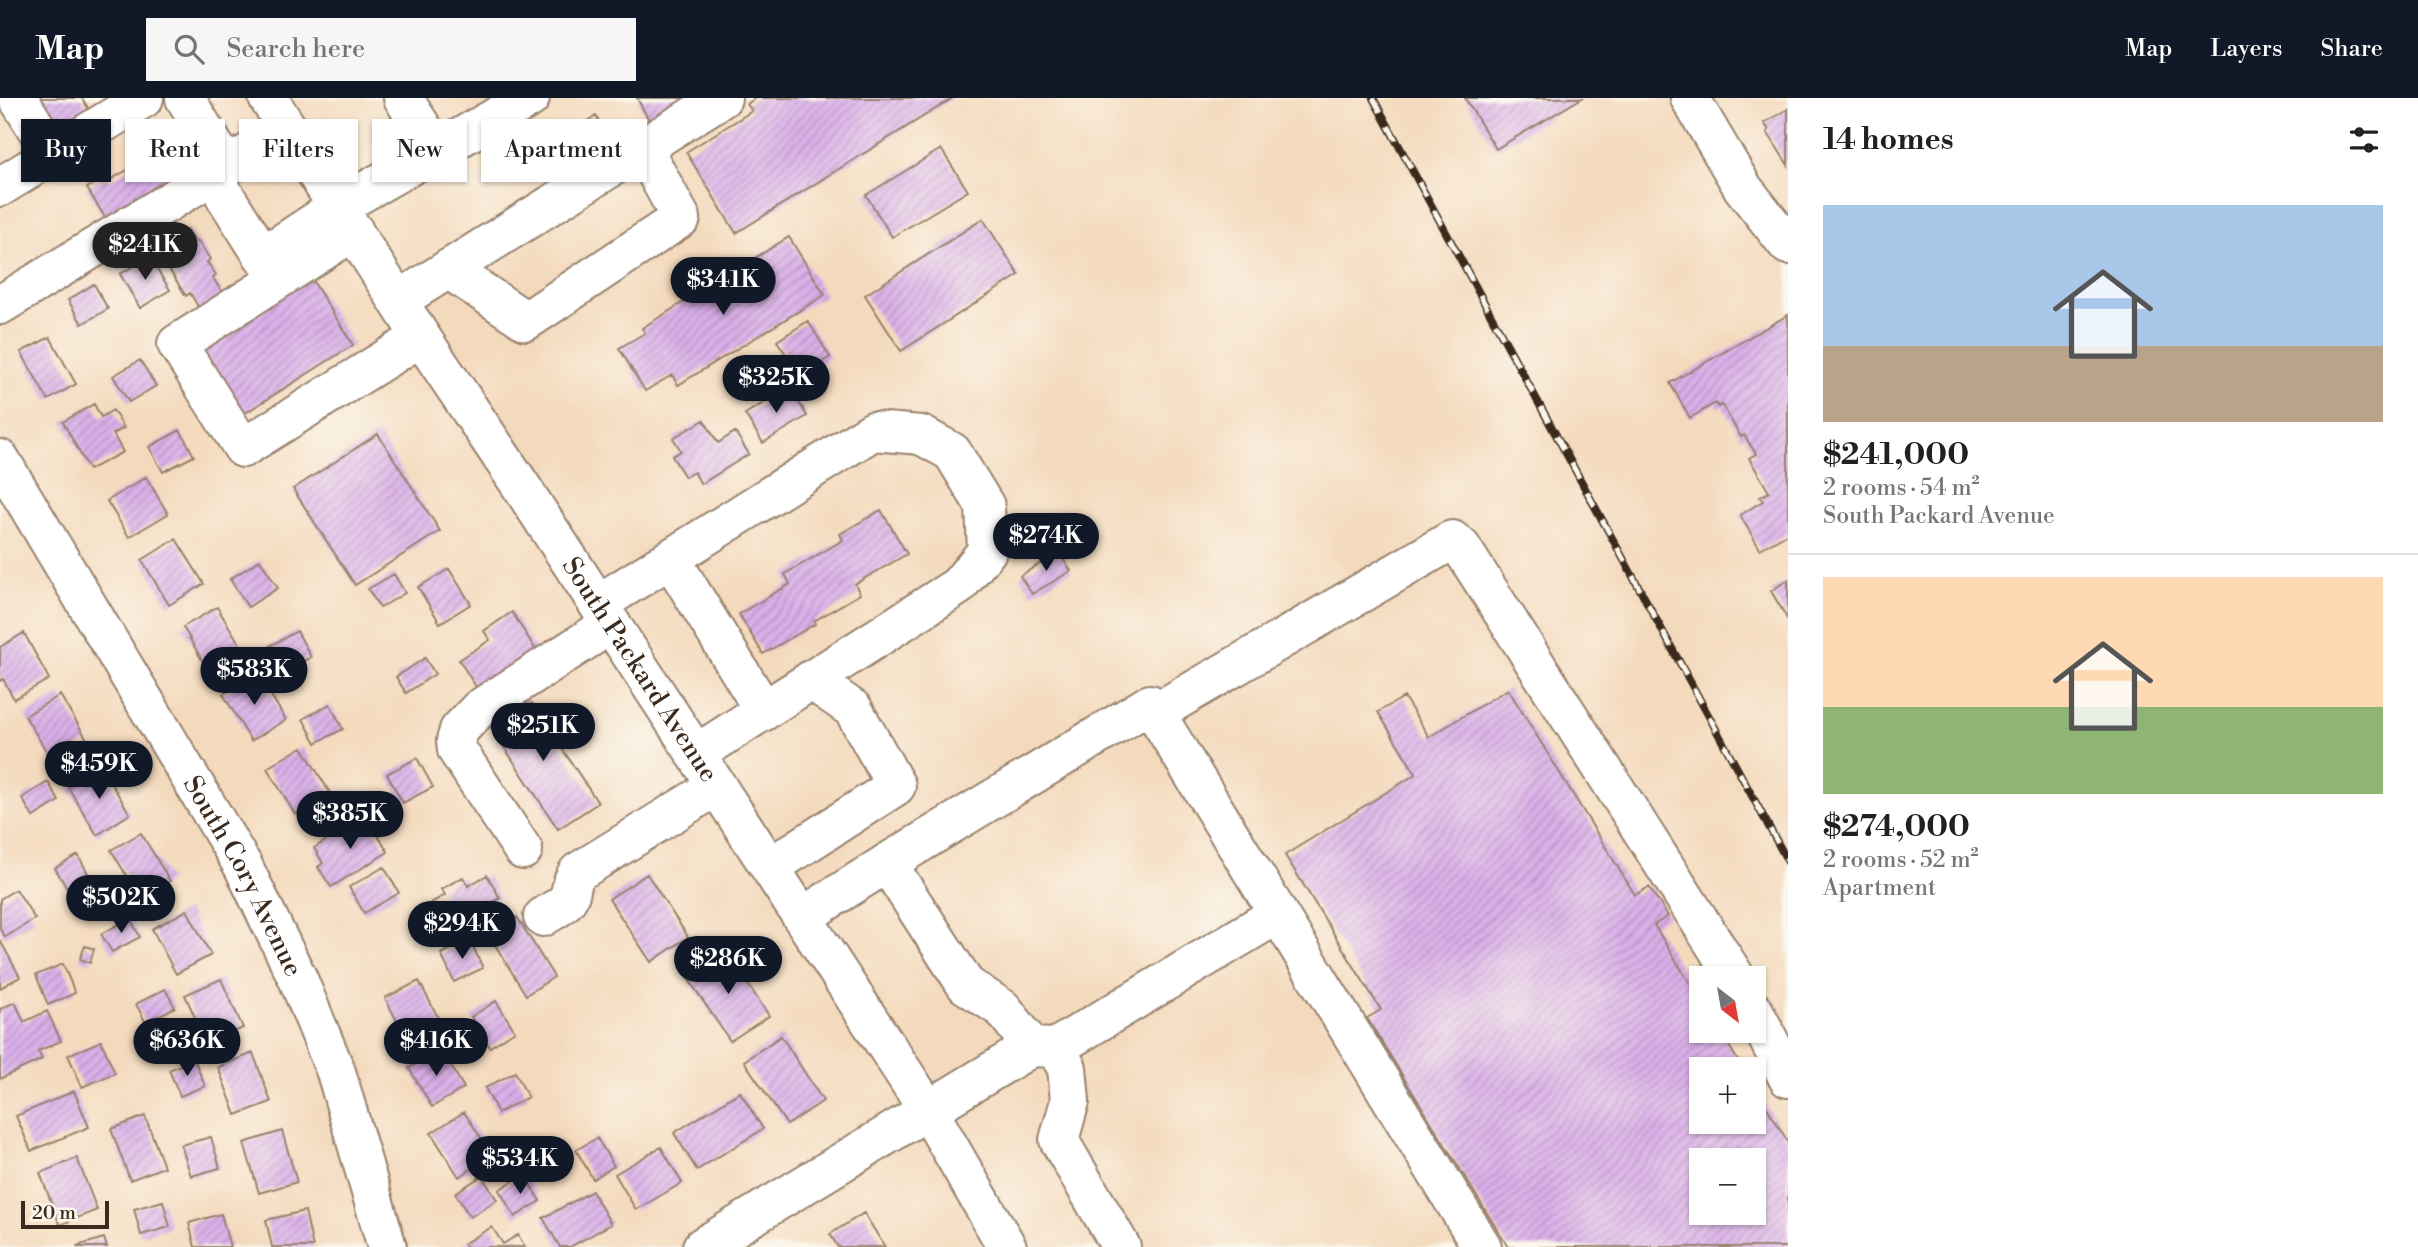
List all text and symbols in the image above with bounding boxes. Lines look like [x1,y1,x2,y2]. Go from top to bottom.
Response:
search box [146,18,636,81]
text: Map [35,29,104,70]
icon: search [170,30,208,68]
text: Search here [226,33,365,65]
text: Map [2125,34,2172,64]
text: Layers [2210,34,2282,64]
text: Share [2320,34,2383,64]
chip: Buy [21,119,111,182]
chip: Rent [125,119,225,182]
chip: Filters [239,119,358,182]
chip: New [372,119,467,182]
chip: Apartment [481,119,647,182]
text: 14 homes [1823,121,1954,159]
icon: filters [2345,121,2383,159]
pin: $241K [96,222,194,282]
text: $241K [108,231,182,259]
icon: home [2040,251,2166,377]
pin: $341K [674,258,772,317]
text: $341K [687,266,759,294]
pin: $325K [727,356,825,415]
text: $325K [739,364,813,392]
text: $241,000 [1823,436,1969,474]
text: 2 rooms · 54 m² [1823,474,1980,502]
text: South Packard Avenue [1823,502,2055,530]
pin: $274K [997,514,1095,573]
text: $274K [1009,522,1083,550]
street label: South Packard Avenue [555,551,725,788]
icon: home [2040,623,2166,749]
pin: $583K [205,648,303,707]
text: $583K [216,656,292,684]
pin: $251K [494,704,592,763]
text: $251K [507,712,579,740]
pin: $459K [50,742,148,801]
text: $459K [61,750,137,778]
street label: South Cory Avenue [176,770,309,982]
pin: $385K [301,792,399,851]
text: $385K [312,800,388,828]
text: $274,000 [1823,808,1970,846]
text: 2 rooms · 52 m² [1823,846,1979,874]
text: Apartment [1823,874,1936,902]
pin: $502K [72,876,170,935]
text: $502K [82,884,160,912]
pin: $294K [413,902,511,961]
text: $294K [424,910,500,938]
pin: $286K [679,936,777,996]
text: $286K [690,945,766,973]
north arrow [1689,966,1766,1043]
map controls [1689,966,1766,1225]
pin: $636K [138,1018,236,1078]
pin: $416K [387,1018,485,1078]
text: $636K [149,1027,225,1055]
text: $416K [400,1027,472,1055]
button: + [1689,1057,1766,1134]
pin: $534K [471,1136,569,1196]
text: $534K [482,1145,558,1173]
button: − [1689,1148,1766,1225]
scale bar [21,1198,108,1230]
text: 20 m [32,1201,76,1225]

